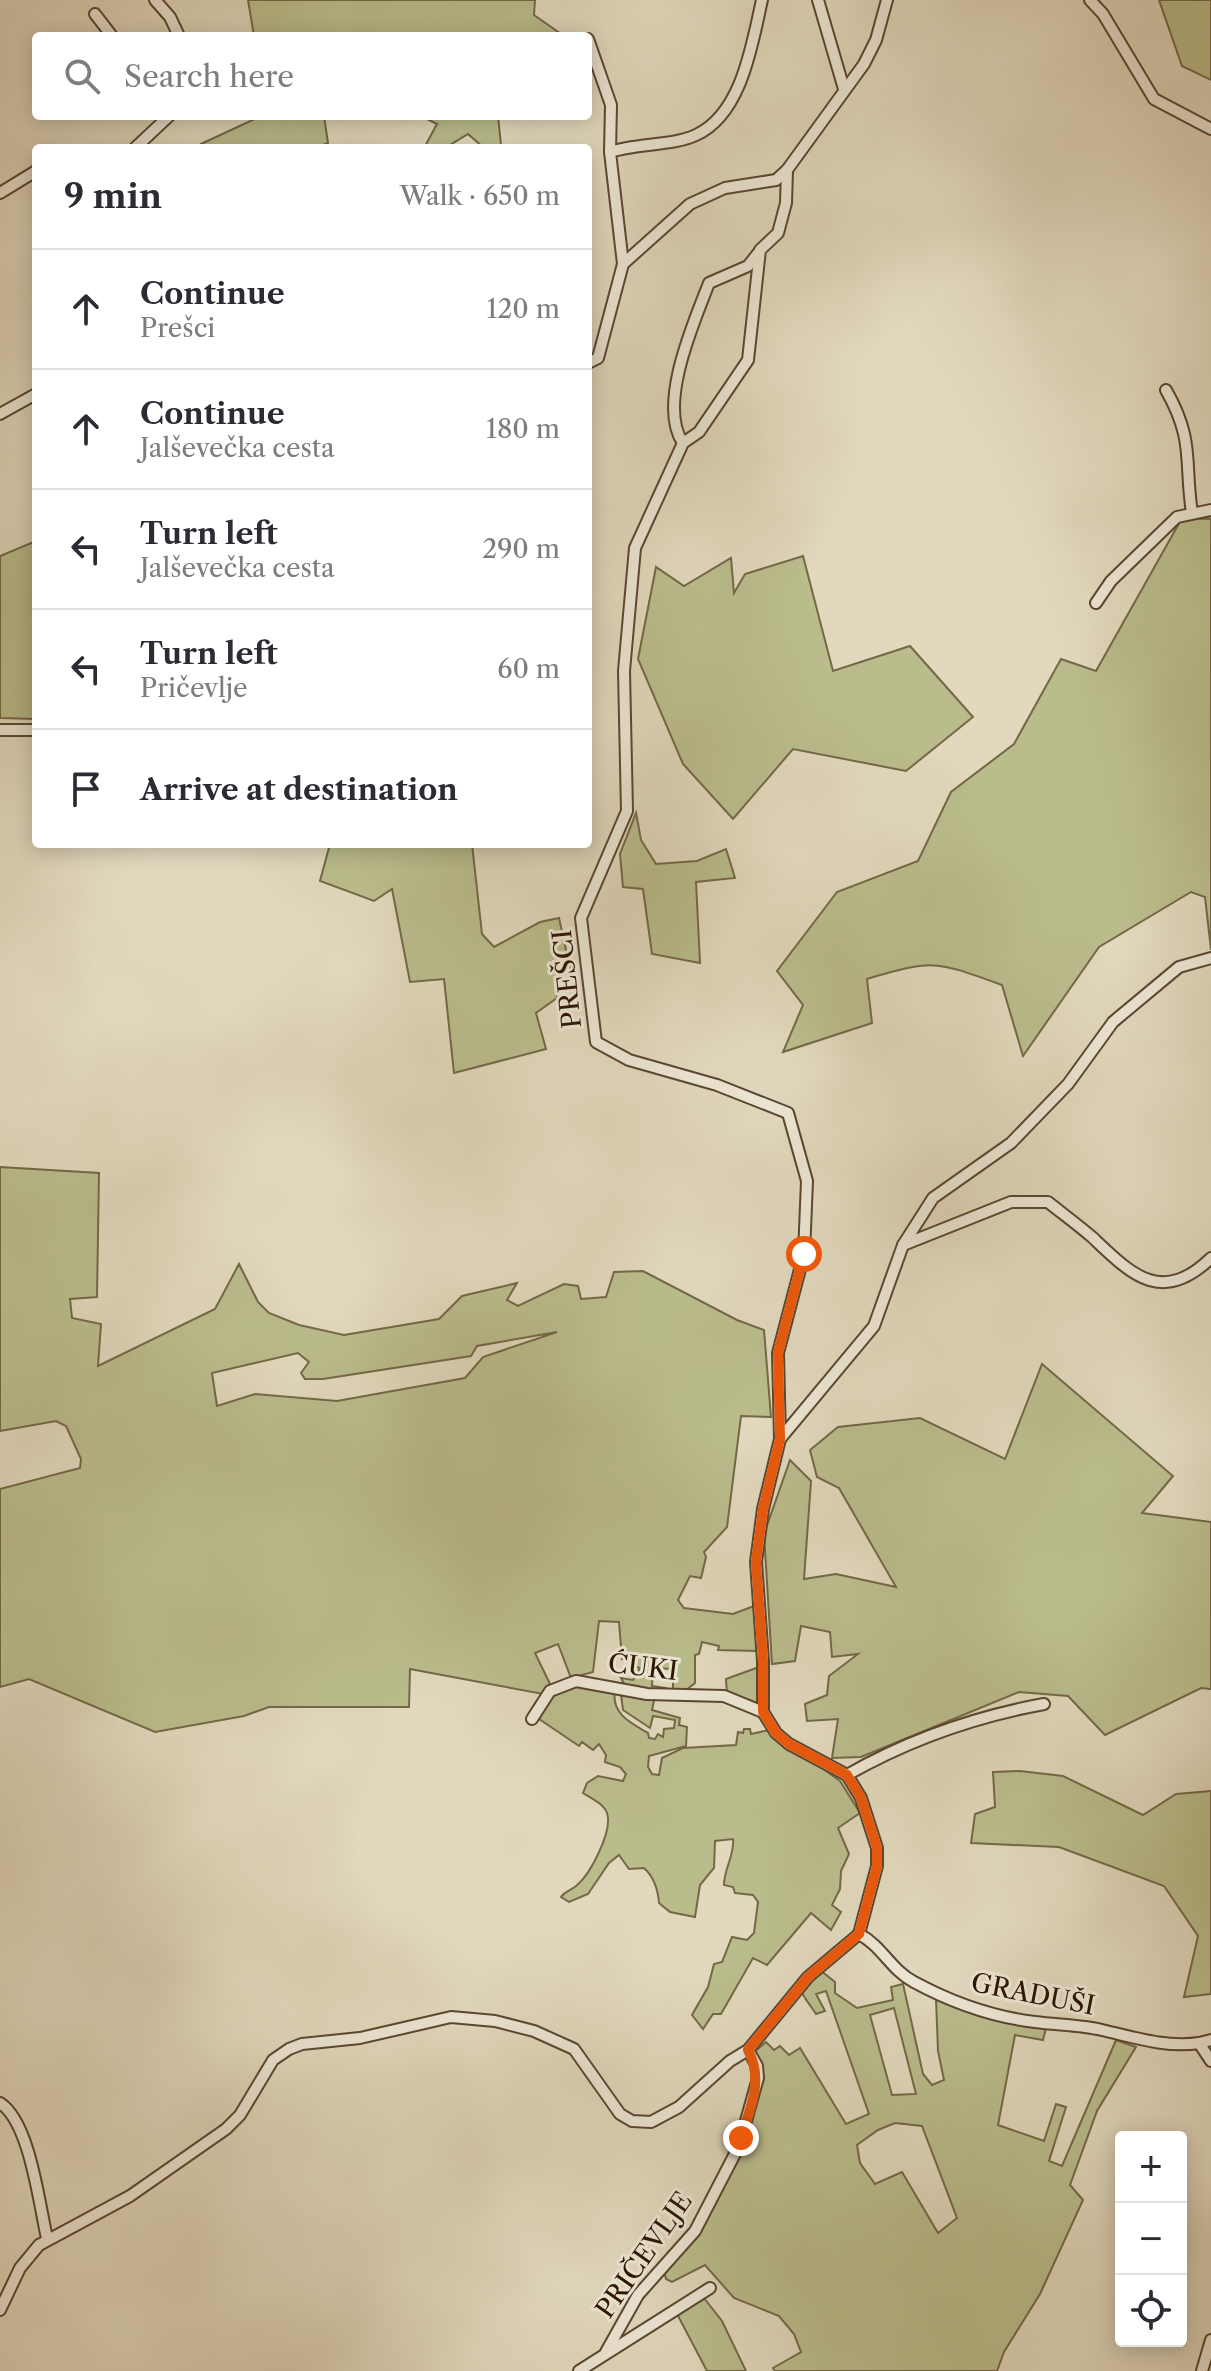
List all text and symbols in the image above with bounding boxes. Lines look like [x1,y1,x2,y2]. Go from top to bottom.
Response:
search box [32,32,592,120]
icon: search [60,54,104,98]
text: Search here [124,58,294,95]
text: 9 min [64,175,162,217]
text: Walk · 650 m [400,180,560,212]
text: Continue [140,275,285,312]
icon: ahead [64,287,108,331]
text: 120 m [486,293,560,325]
text: Prešci [140,312,215,344]
text: Continue [140,395,285,432]
icon: ahead [64,407,108,451]
text: 180 m [486,413,560,445]
text: Jalševečka cesta [140,432,335,464]
text: Turn left [140,515,277,552]
icon: left [64,527,108,571]
text: 290 m [482,533,560,565]
text: Jalševečka cesta [140,552,335,584]
text: Turn left [140,635,277,672]
icon: left [64,647,108,691]
text: 60 m [497,653,560,685]
text: Pričevlje [140,672,248,704]
icon: arrive [64,767,108,811]
text: Arrive at destination [140,771,458,808]
street label: PREŠCI [545,928,588,1030]
route start [786,1236,822,1272]
street label: ĆUKI [606,1647,680,1687]
street label: GRADUŠI [968,1965,1098,2022]
route end [723,2120,759,2156]
map controls [1115,2131,1187,2347]
button: + [1115,2131,1187,2203]
street label: PRIČEVLJE [588,2185,699,2324]
button: − [1115,2203,1187,2275]
button: locate [1115,2275,1187,2347]

